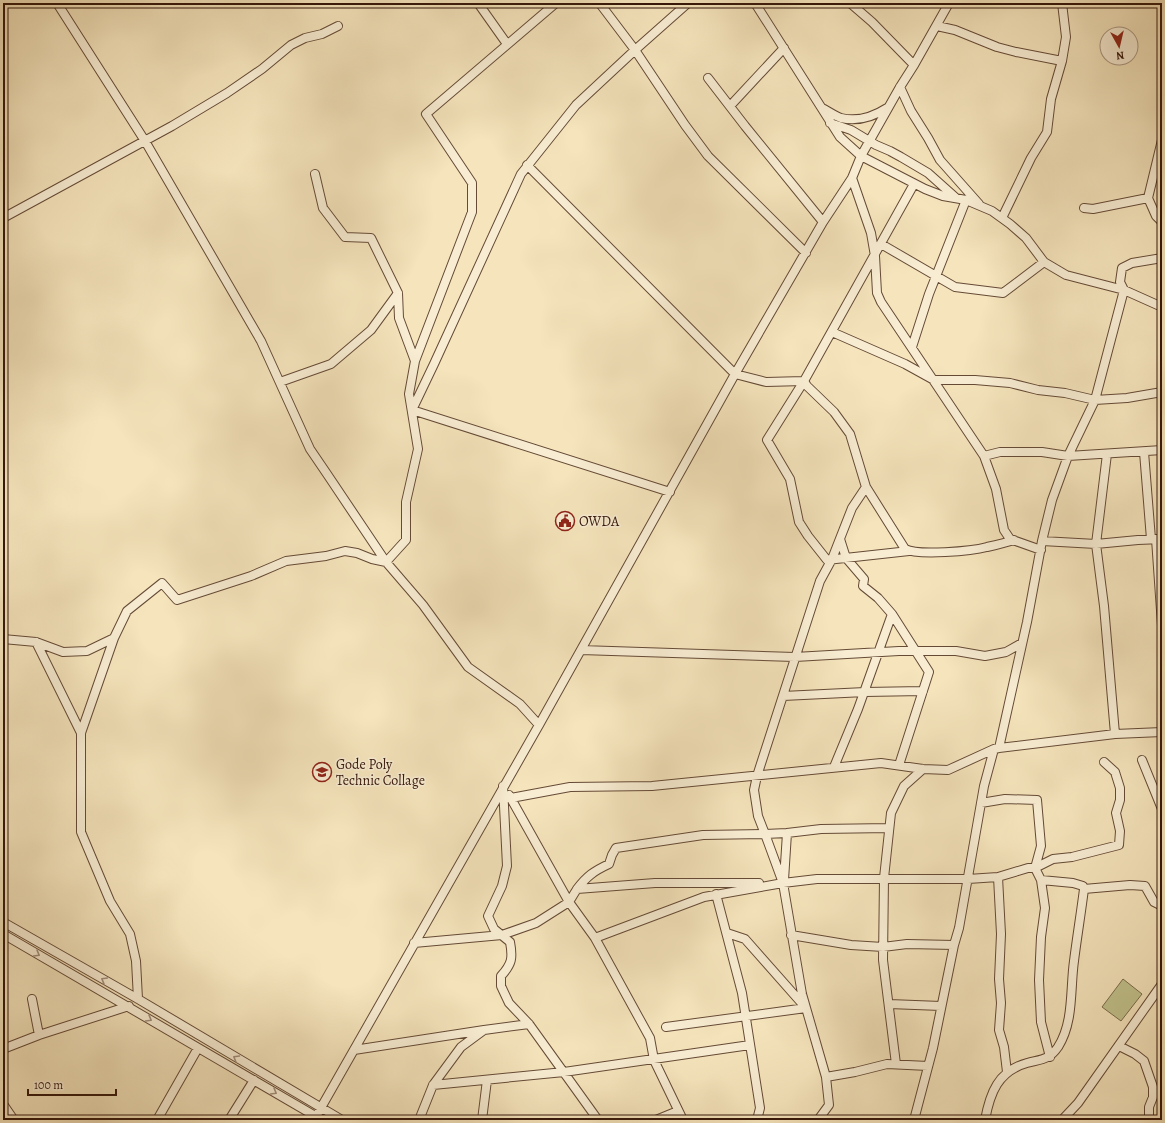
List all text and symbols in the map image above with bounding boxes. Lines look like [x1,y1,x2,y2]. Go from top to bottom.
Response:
north arrow [1099,26,1139,66]
text: N [1115,47,1125,63]
public building icon: OWDA [554,510,576,532]
place label: OWDA [579,512,620,531]
place label: Gode Poly Technic Collage [336,755,425,790]
school or university icon: Gode Poly Technic Collage [311,761,333,783]
one-way arrow [33,949,40,956]
one-way arrow [101,977,108,984]
one-way arrow [145,1015,152,1022]
one-way arrow [233,1055,240,1062]
scale bar [28,1071,116,1097]
text: 100 m [34,1077,63,1093]
one-way arrow [269,1087,277,1094]

